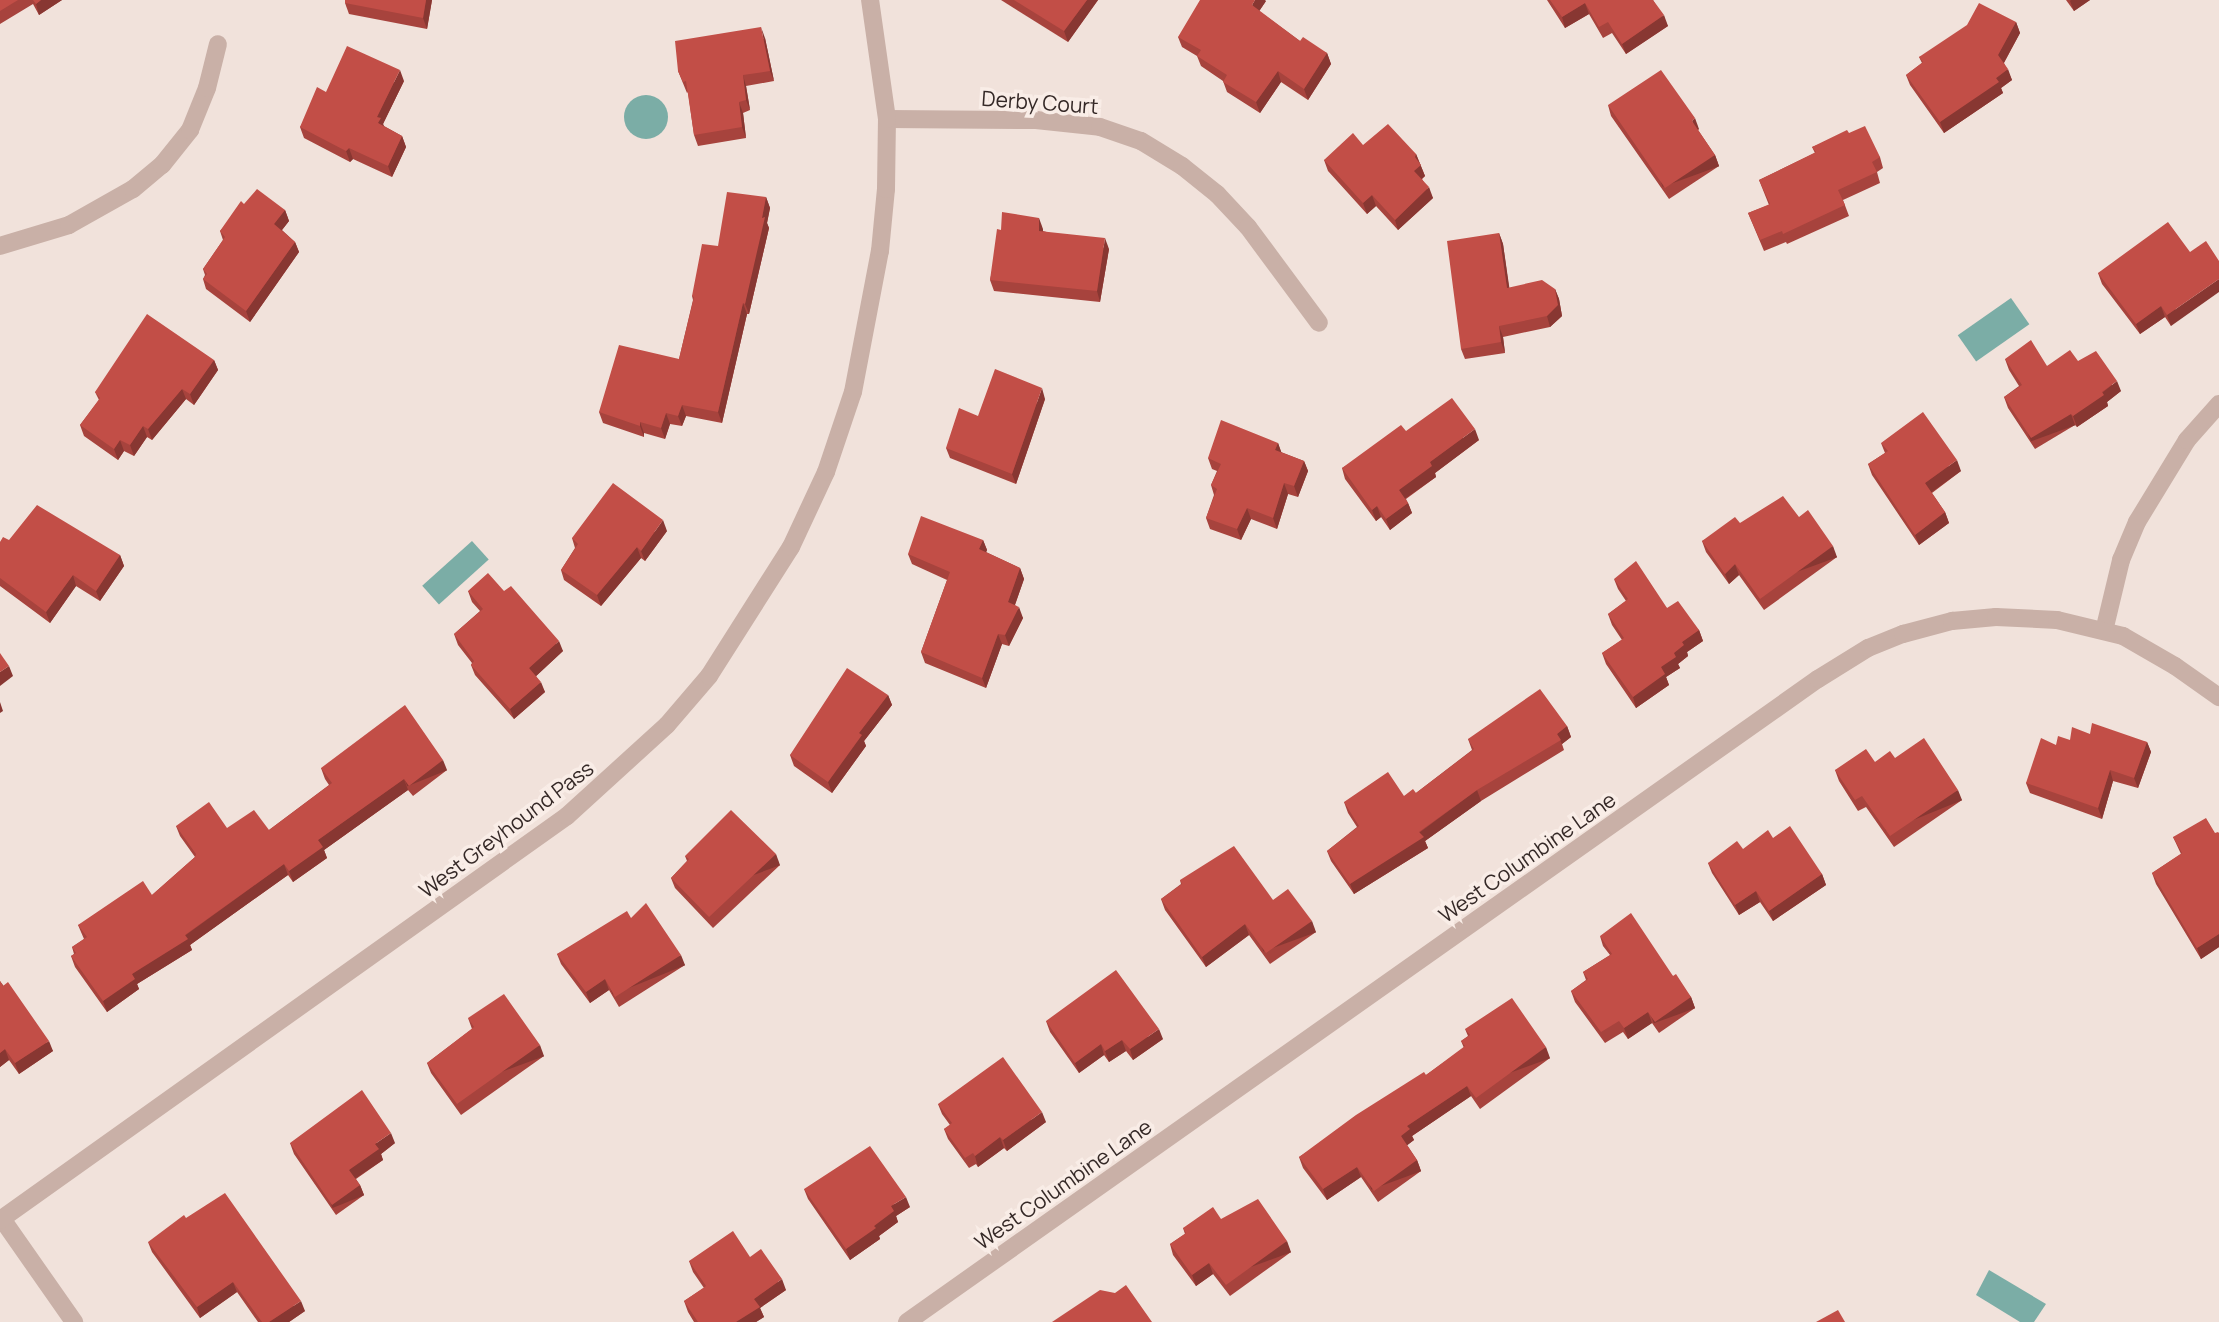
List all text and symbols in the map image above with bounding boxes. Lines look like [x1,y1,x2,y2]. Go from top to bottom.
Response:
street label: Derby Court [981,85,1099,119]
street label: West Greyhound Pass [414,755,598,903]
street label: West Columbine Lane [1434,786,1620,928]
street label: West Columbine Lane [970,1113,1156,1255]

